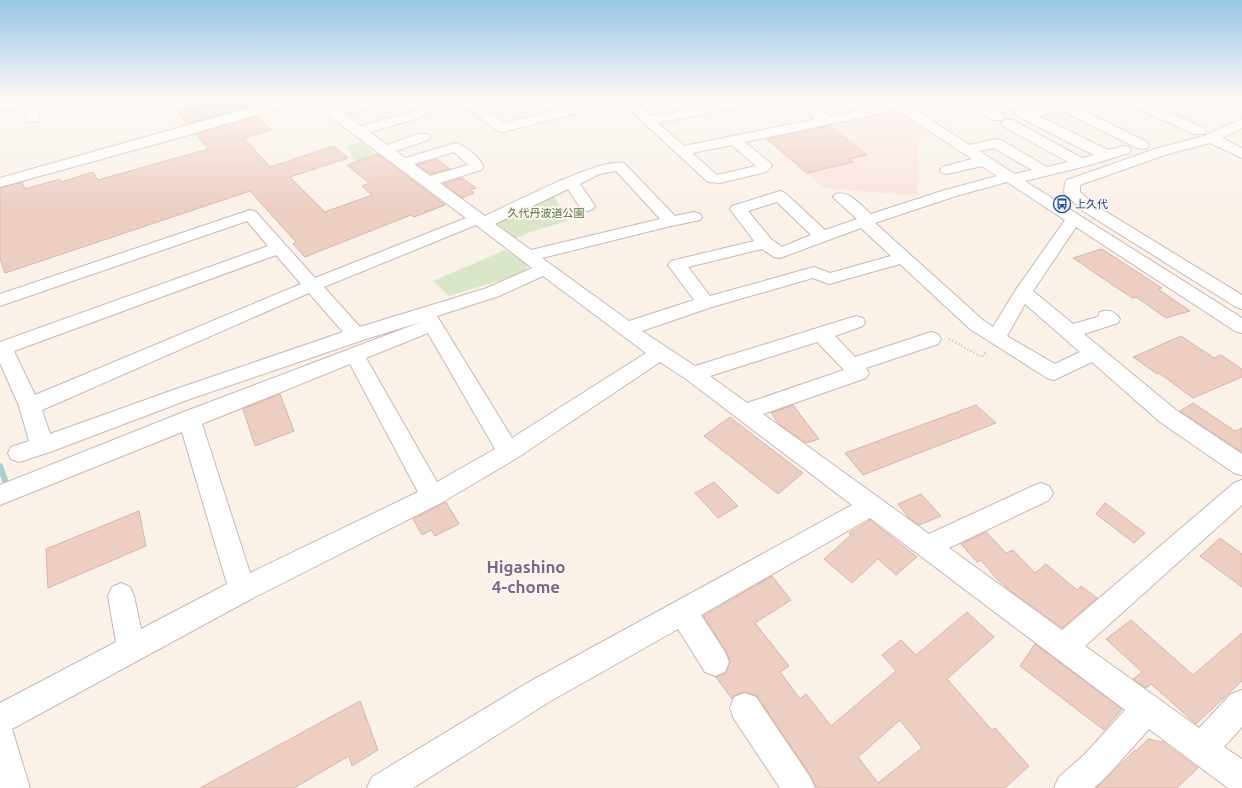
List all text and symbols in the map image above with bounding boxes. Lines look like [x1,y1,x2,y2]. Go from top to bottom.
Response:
bus stop icon: 上久代 [1052,194,1072,214]
place label: 上久代 [1075,198,1108,210]
park label: 久代丹波道公園 [508,207,585,219]
district label: Higashino 4-chome [486,557,566,596]

